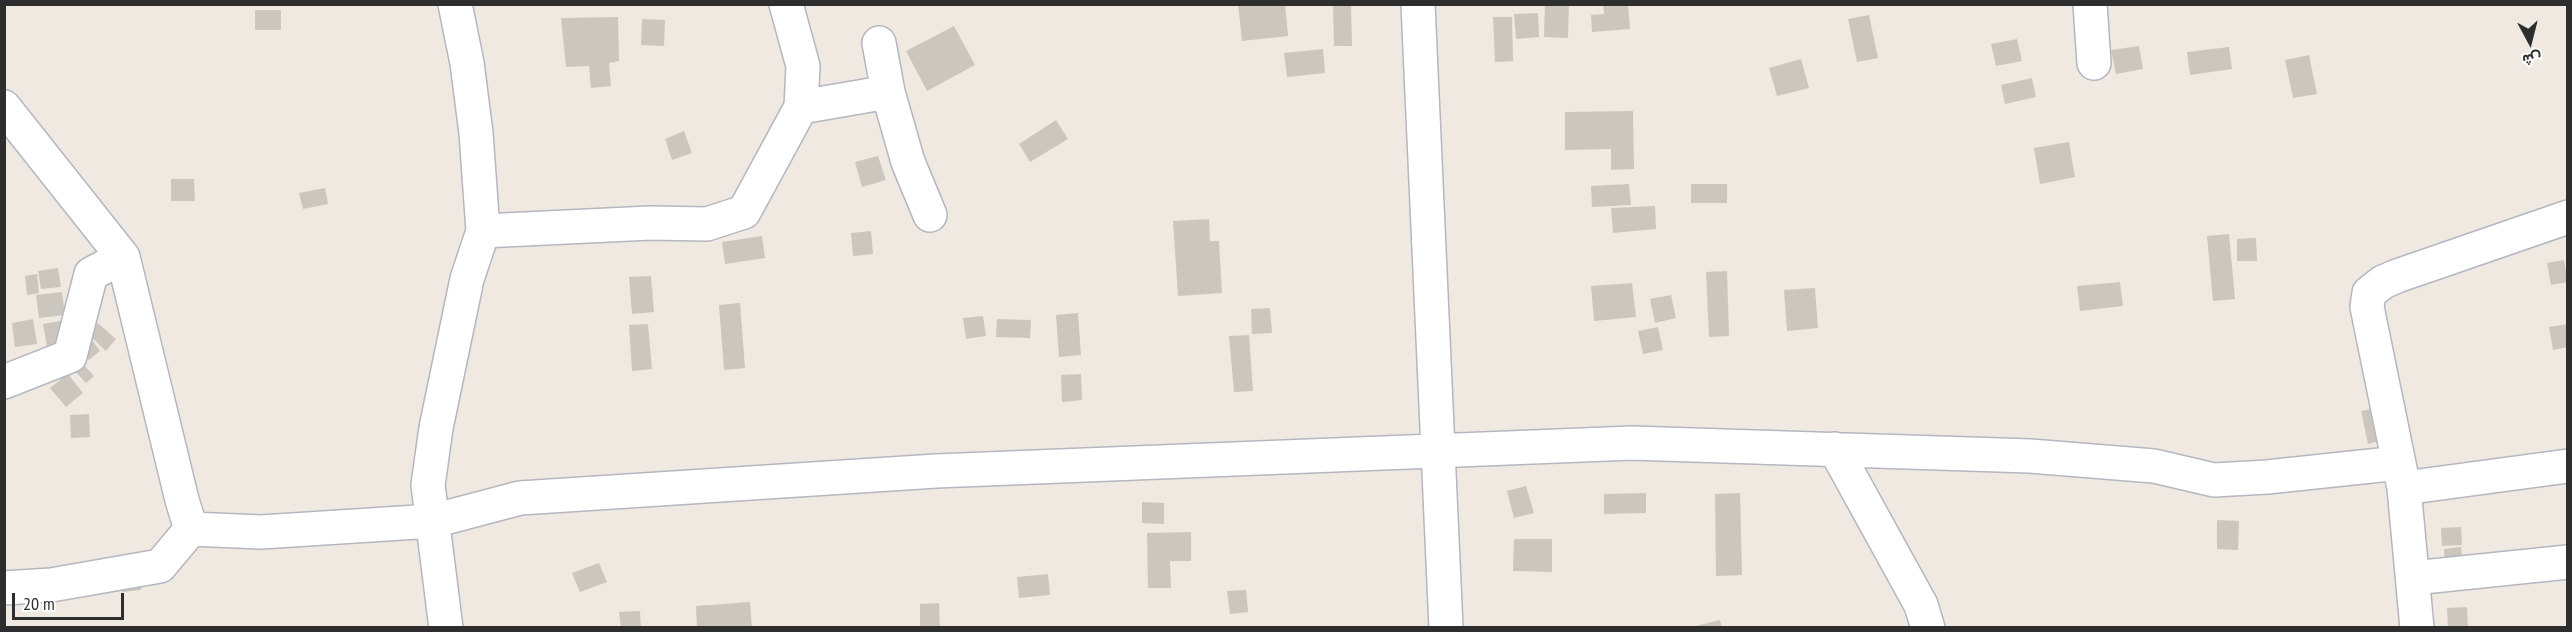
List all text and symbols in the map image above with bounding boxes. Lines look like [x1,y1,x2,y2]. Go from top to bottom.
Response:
north arrow [2500,12,2560,72]
text: ش [2521,49,2543,71]
scale bar [15,581,128,619]
text: 20 m [23,592,55,615]

